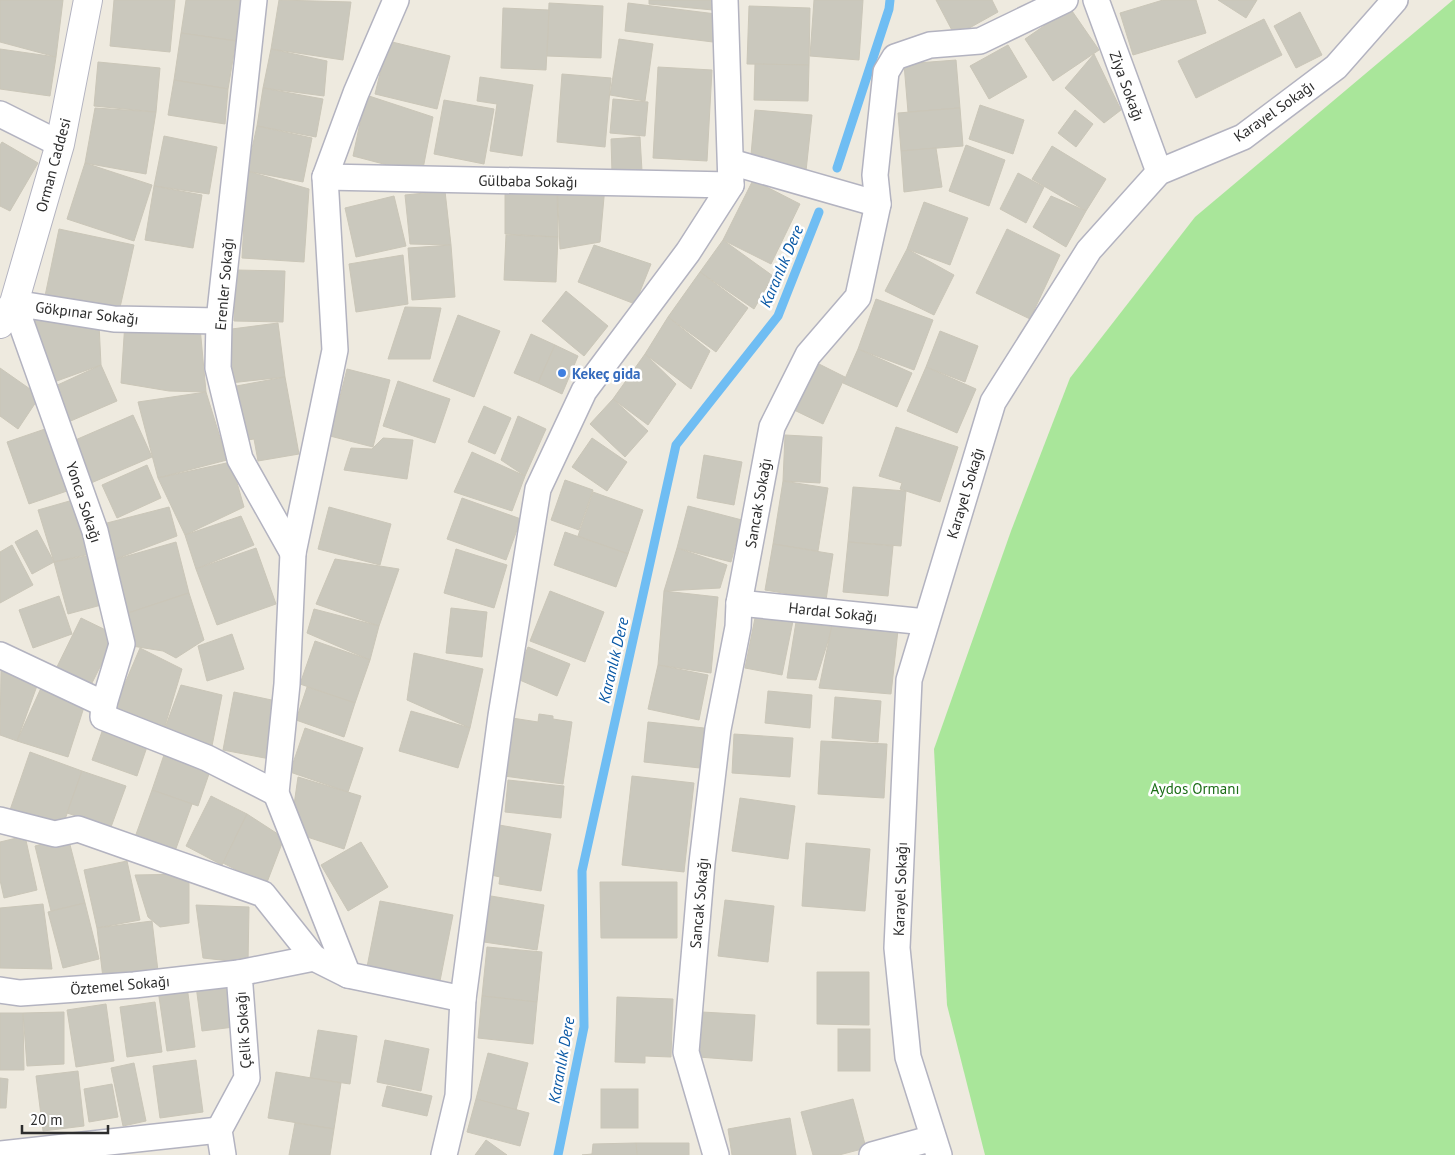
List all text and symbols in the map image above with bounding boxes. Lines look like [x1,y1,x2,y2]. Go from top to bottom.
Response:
street label: Ziya Sokağı [1106,48,1148,124]
street label: Karayel Sokağı [1230,76,1318,146]
street label: Orman Caddesi [31,116,75,214]
street label: Gülbaba Sokağı [478,171,578,191]
water label: Karanlık Dere [755,221,808,310]
street label: Erenler Sokağı [210,237,238,331]
street label: Gökpınar Sokağı [34,297,140,329]
place label: Kekeç gida [572,364,640,383]
marker: Kekeç gida [556,367,568,379]
street label: Karayel Sokağı [942,445,988,541]
street label: Sancak Sokağı [741,456,775,550]
street label: Yonca Sokağı [62,459,106,545]
street label: Hardal Sokağı [788,598,878,626]
water label: Karanlık Dere [593,615,633,705]
park label: Aydos Ormanı [1151,779,1239,798]
street label: Karayel Sokağı [889,842,911,936]
street label: Sancak Sokağı [686,857,712,949]
street label: Öztemel Sokağı [69,971,171,999]
street label: Çelik Sokağı [231,991,255,1069]
water label: Karanlık Dere [544,1015,579,1105]
scale bar [22,1102,109,1134]
text: 20 m [30,1110,63,1129]

